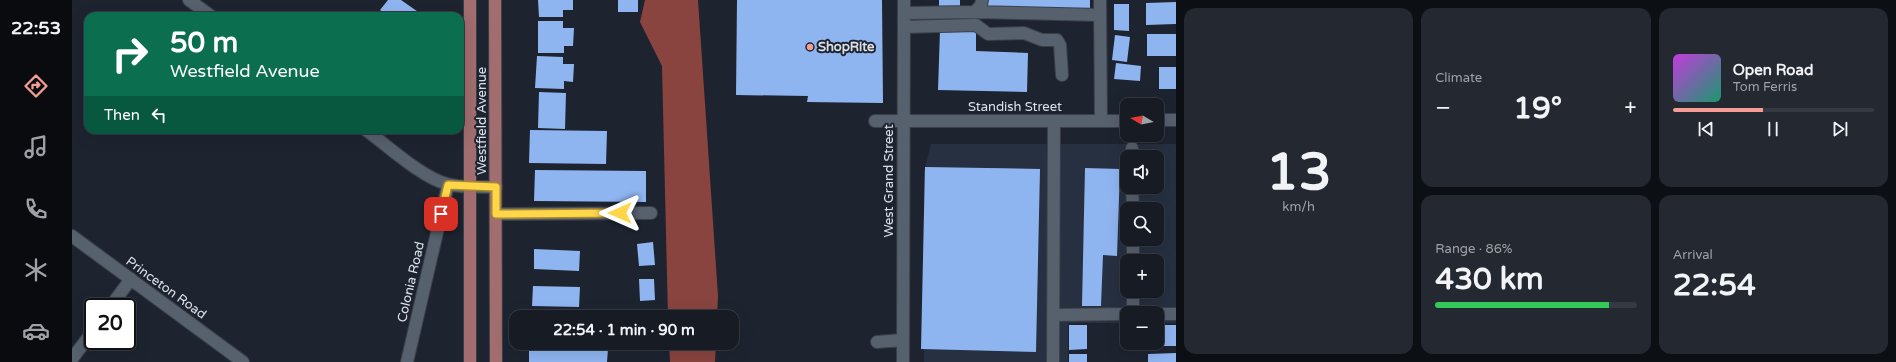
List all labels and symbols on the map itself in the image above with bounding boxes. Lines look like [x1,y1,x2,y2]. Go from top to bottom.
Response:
place label: ShopRite [818,39,875,55]
marker: ShopRite [805,42,815,52]
street label: Westfield Avenue [474,67,490,175]
north arrow [1120,98,1164,142]
street label: Standish Street [968,99,1062,115]
street label: West Grand Street [881,124,897,238]
position arrow [599,192,641,234]
pin [424,197,458,231]
street label: Colonia Road [394,240,428,324]
street label: Princeton Road [123,253,209,323]
speed limit sign: 20 [84,298,136,350]

